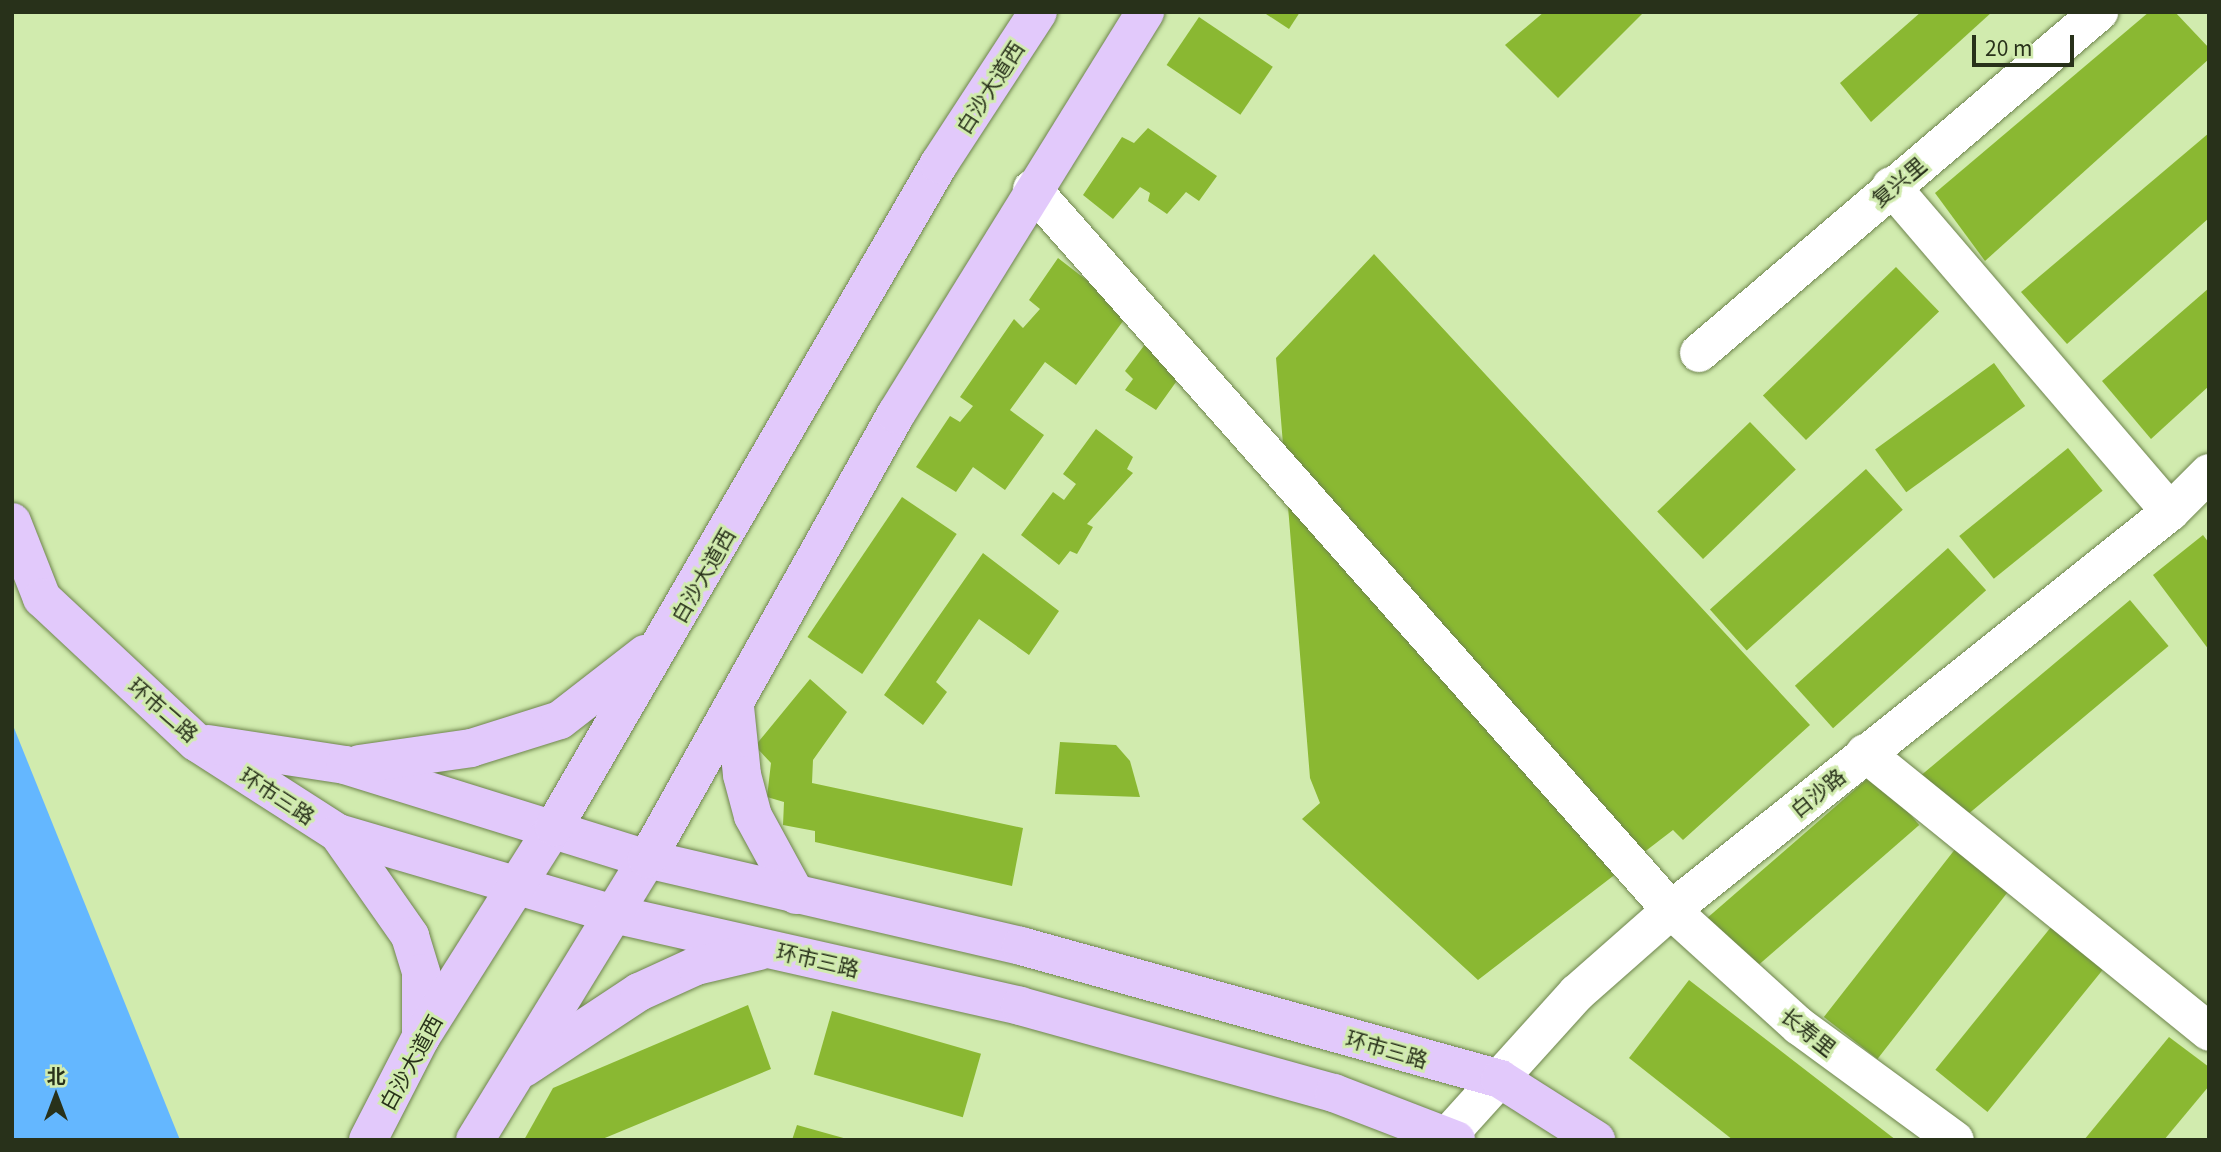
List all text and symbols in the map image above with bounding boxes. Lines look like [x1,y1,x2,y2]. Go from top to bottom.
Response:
scale bar [1976,21,2078,65]
text: 20 m [1985,32,2032,62]
street label: 白沙大道西 [950,36,1028,138]
street label: 复兴里 [1866,151,1930,211]
street label: 白沙大道西 [665,523,739,627]
street label: 环市二路 [124,672,204,746]
street label: 环市三路 [236,762,320,828]
street label: 白沙路 [1785,762,1849,822]
street label: 环市三路 [774,937,862,981]
street label: 长寿里 [1776,1002,1842,1060]
street label: 白沙大道西 [374,1010,446,1114]
street label: 环市三路 [1343,1024,1431,1072]
north arrow [21,1061,91,1131]
text: 北 [46,1061,66,1088]

